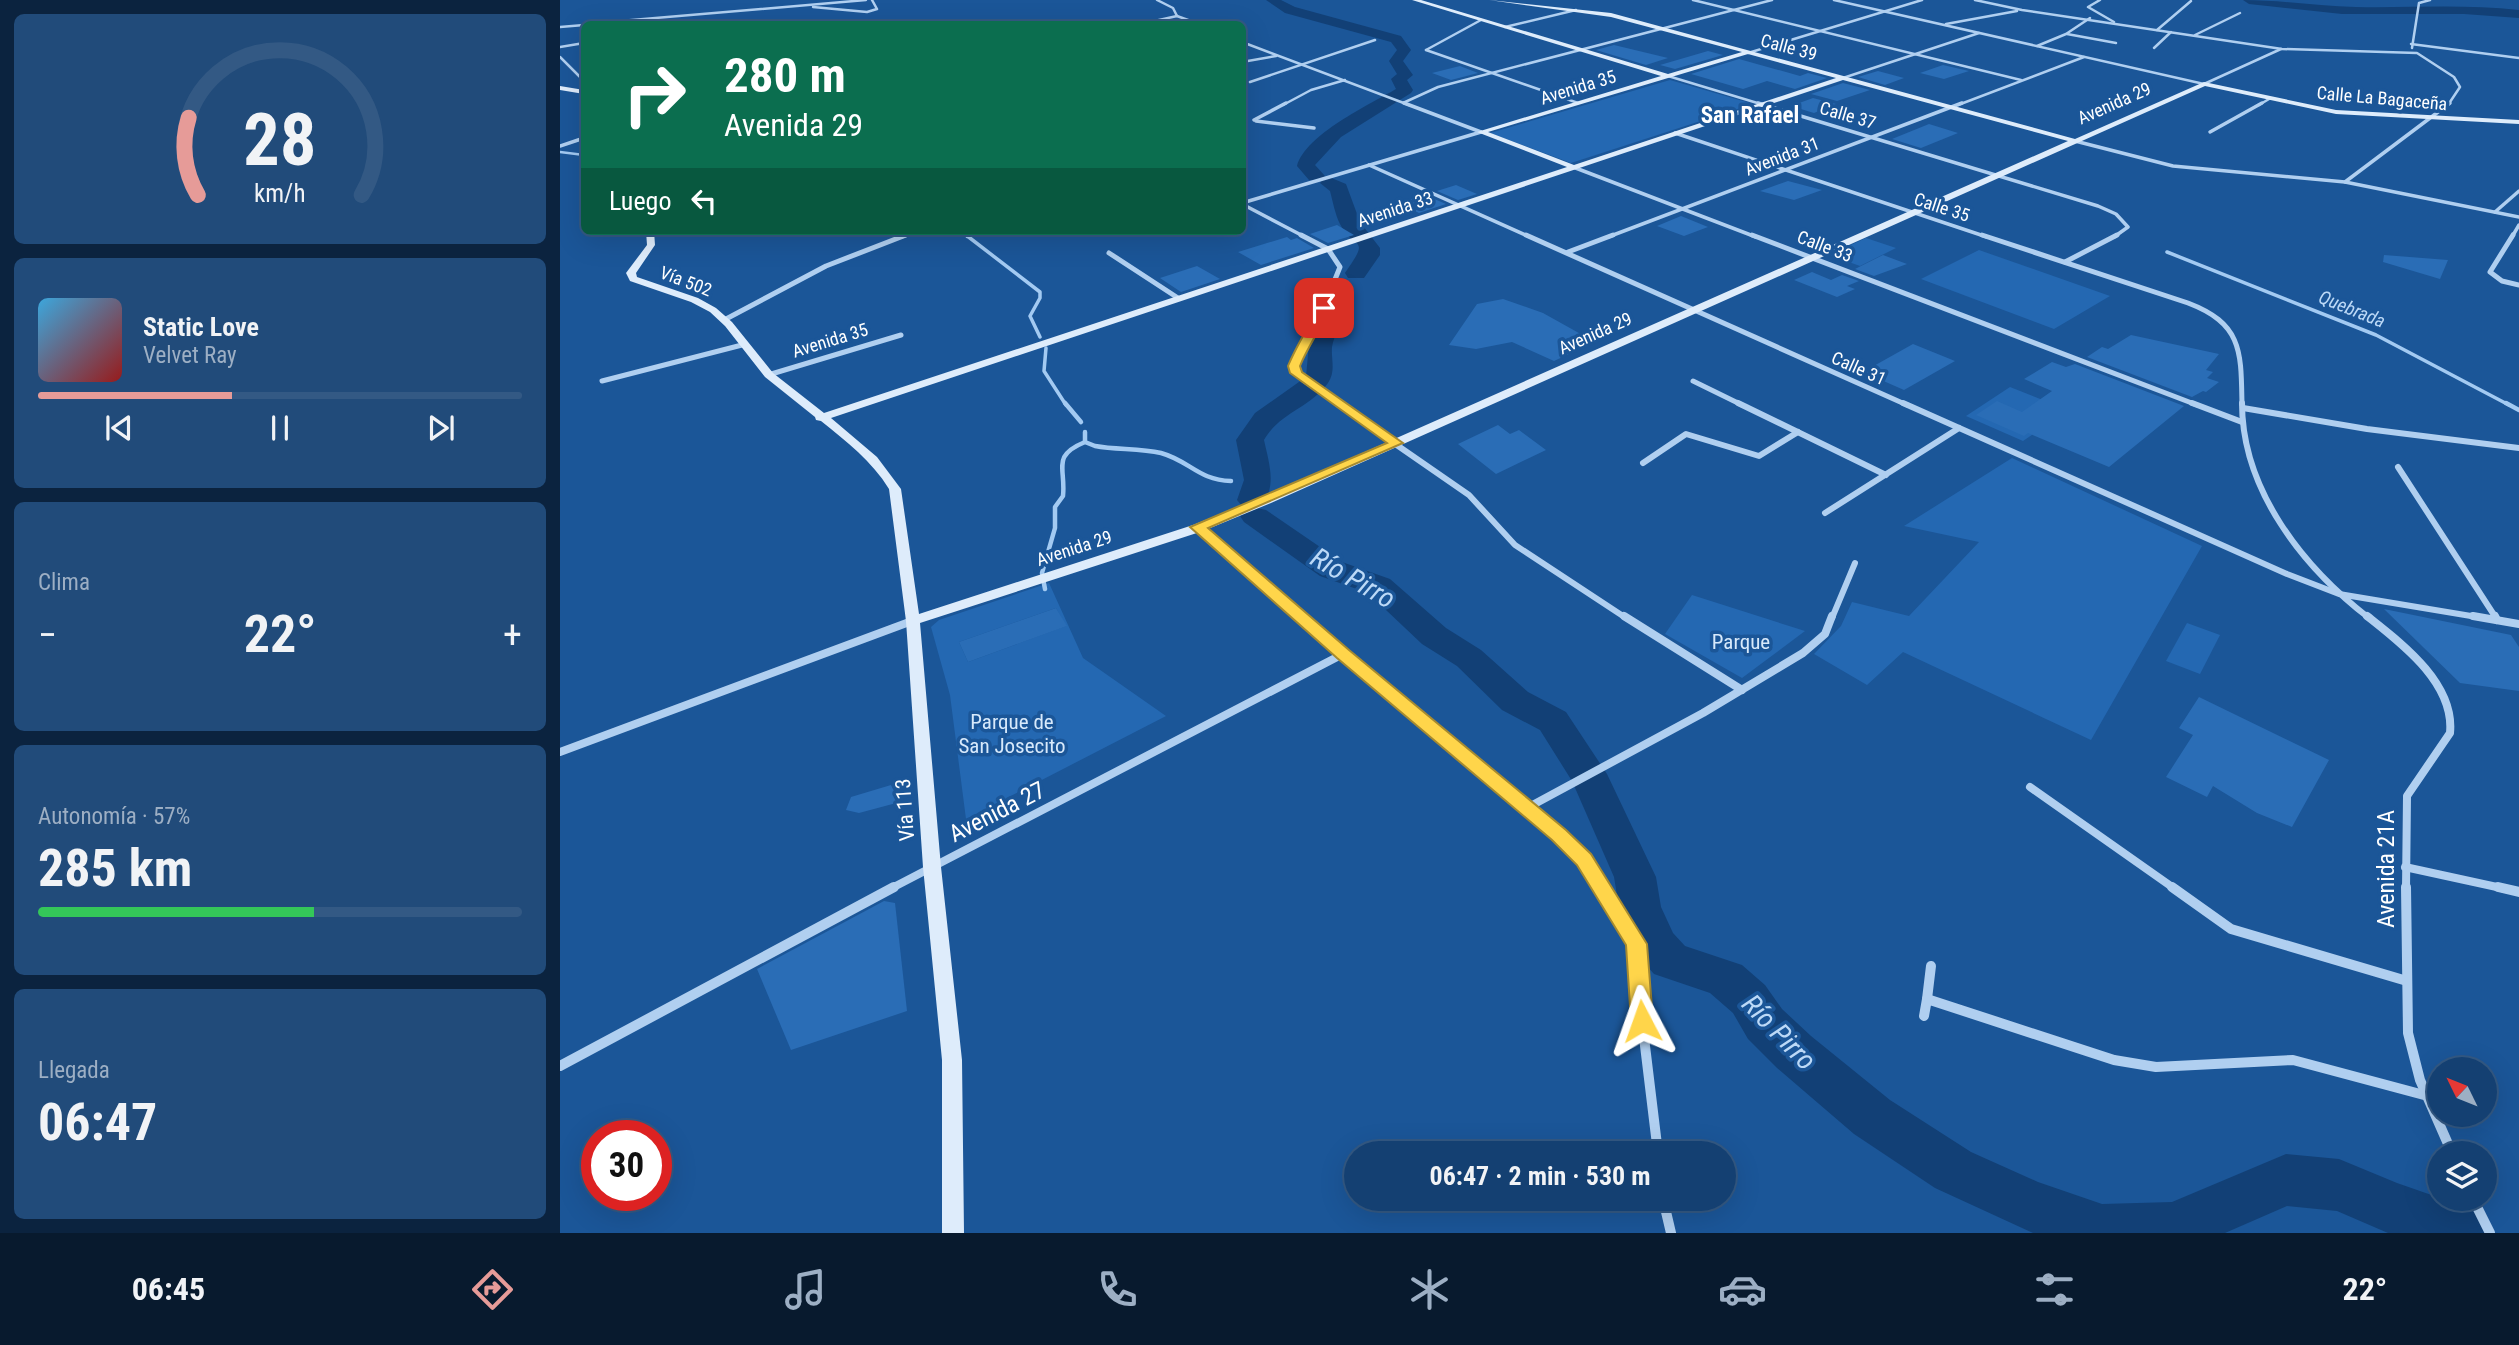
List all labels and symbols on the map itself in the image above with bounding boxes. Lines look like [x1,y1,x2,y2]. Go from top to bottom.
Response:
street label: Calle 39 [1759,29,1819,65]
street label: Avenida 35 [1537,65,1619,108]
street label: Avenida 29 [2074,77,2154,129]
street label: Calle La Bagaceña [2316,82,2448,114]
street label: Calle 37 [1817,97,1879,133]
district label: San Rafael [1701,102,1799,129]
street label: Avenida 31 [1742,132,1822,180]
street label: Avenida 33 [1355,187,1435,231]
street label: Calle 35 [1911,188,1973,226]
street label: Calle 33 [1794,226,1856,266]
street label: Vía 502 [657,262,715,300]
pin [1294,278,1354,338]
water label: Quebrada [2315,285,2389,333]
street label: Avenida 29 [1555,307,1635,359]
street label: Avenida 35 [789,318,871,361]
street label: Calle 31 [1828,347,1890,389]
street label: Avenida 29 [1034,526,1114,570]
water label: Río Pirro [1305,541,1401,615]
park label: Parque [1712,630,1770,654]
park label: Parque de San Josecito [958,710,1066,758]
street label: Avenida 27 [944,776,1050,848]
street label: Vía 113 [891,778,919,842]
street label: Avenida 21A [2372,810,2400,928]
position arrow [1605,984,1679,1058]
water label: Río Pirro [1735,987,1823,1077]
north arrow [2427,1057,2497,1127]
speed limit sign: 30 [581,1120,672,1211]

